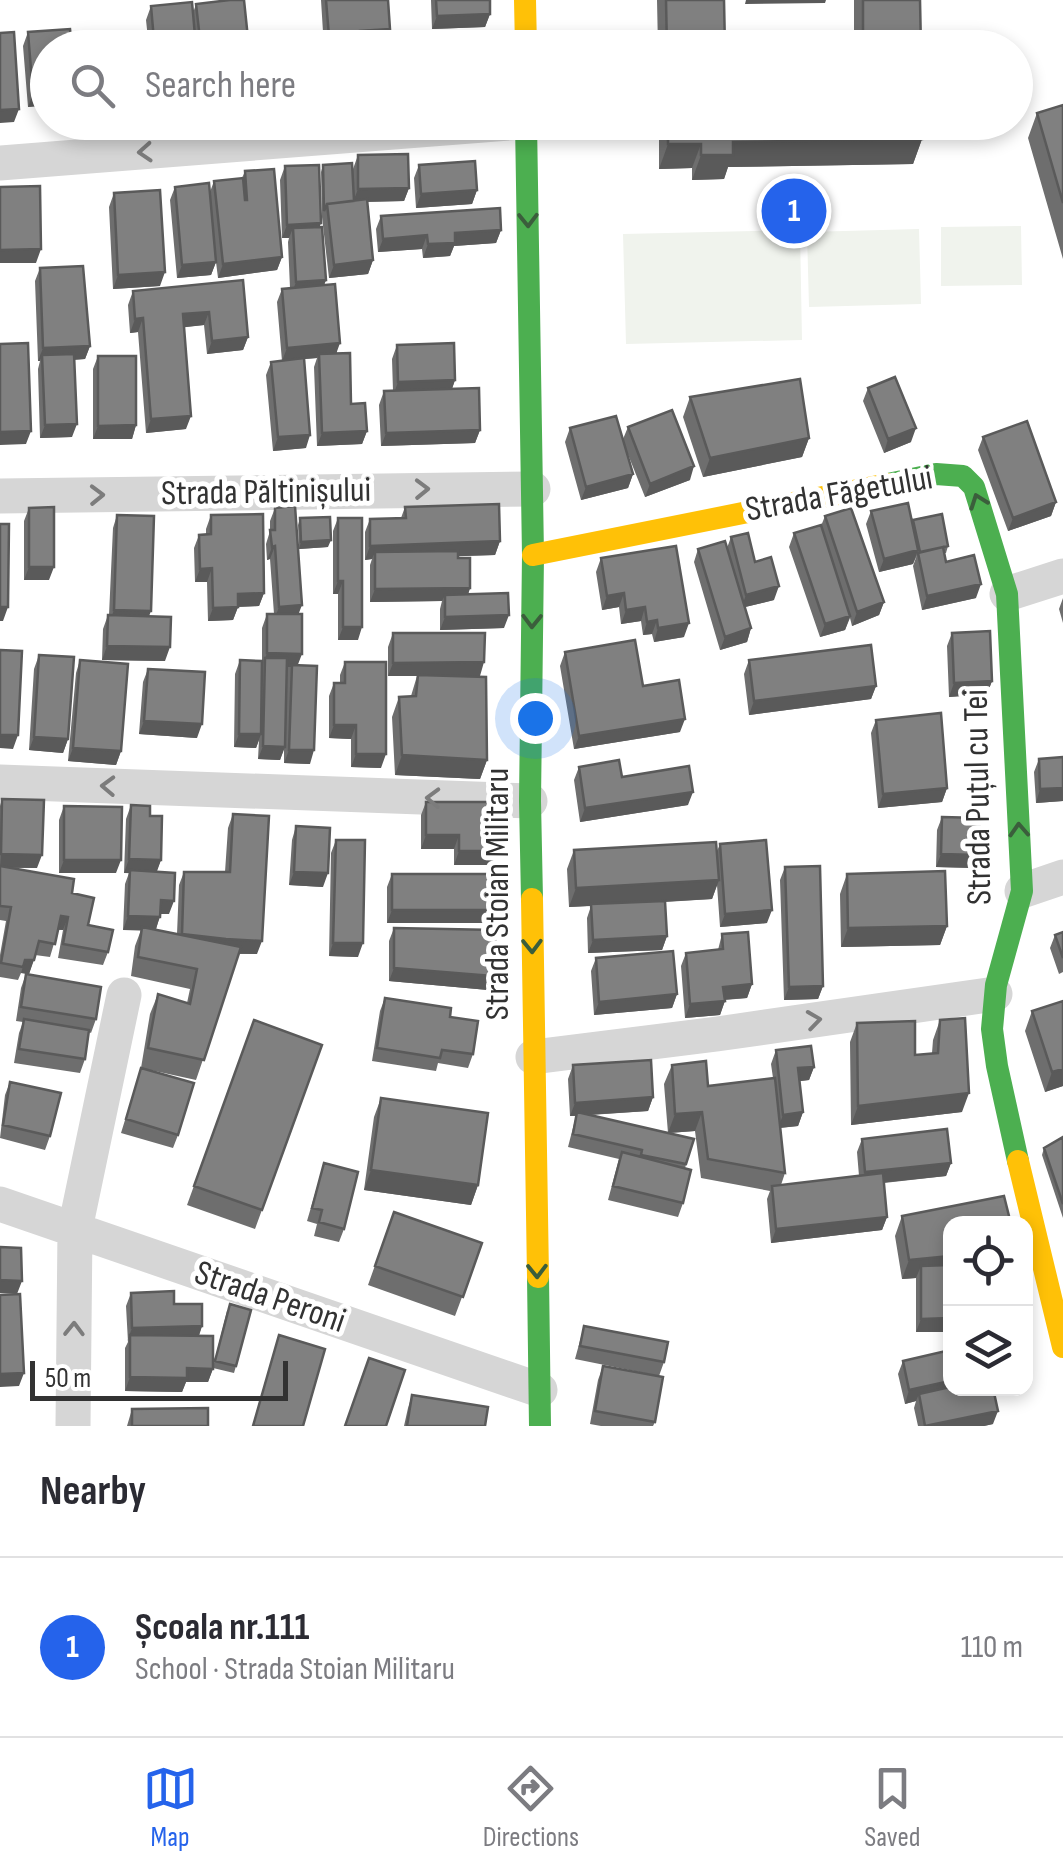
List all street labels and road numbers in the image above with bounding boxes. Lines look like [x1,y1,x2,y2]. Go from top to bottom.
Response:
street label: Strada Făgetului [742,456,936,532]
street label: Strada Păltinișului [161,469,371,515]
street label: Strada Puțul cu Tei [955,689,1001,905]
street label: Strada Stoian Militaru [476,768,519,1020]
street label: Strada Peroni [189,1251,351,1343]

